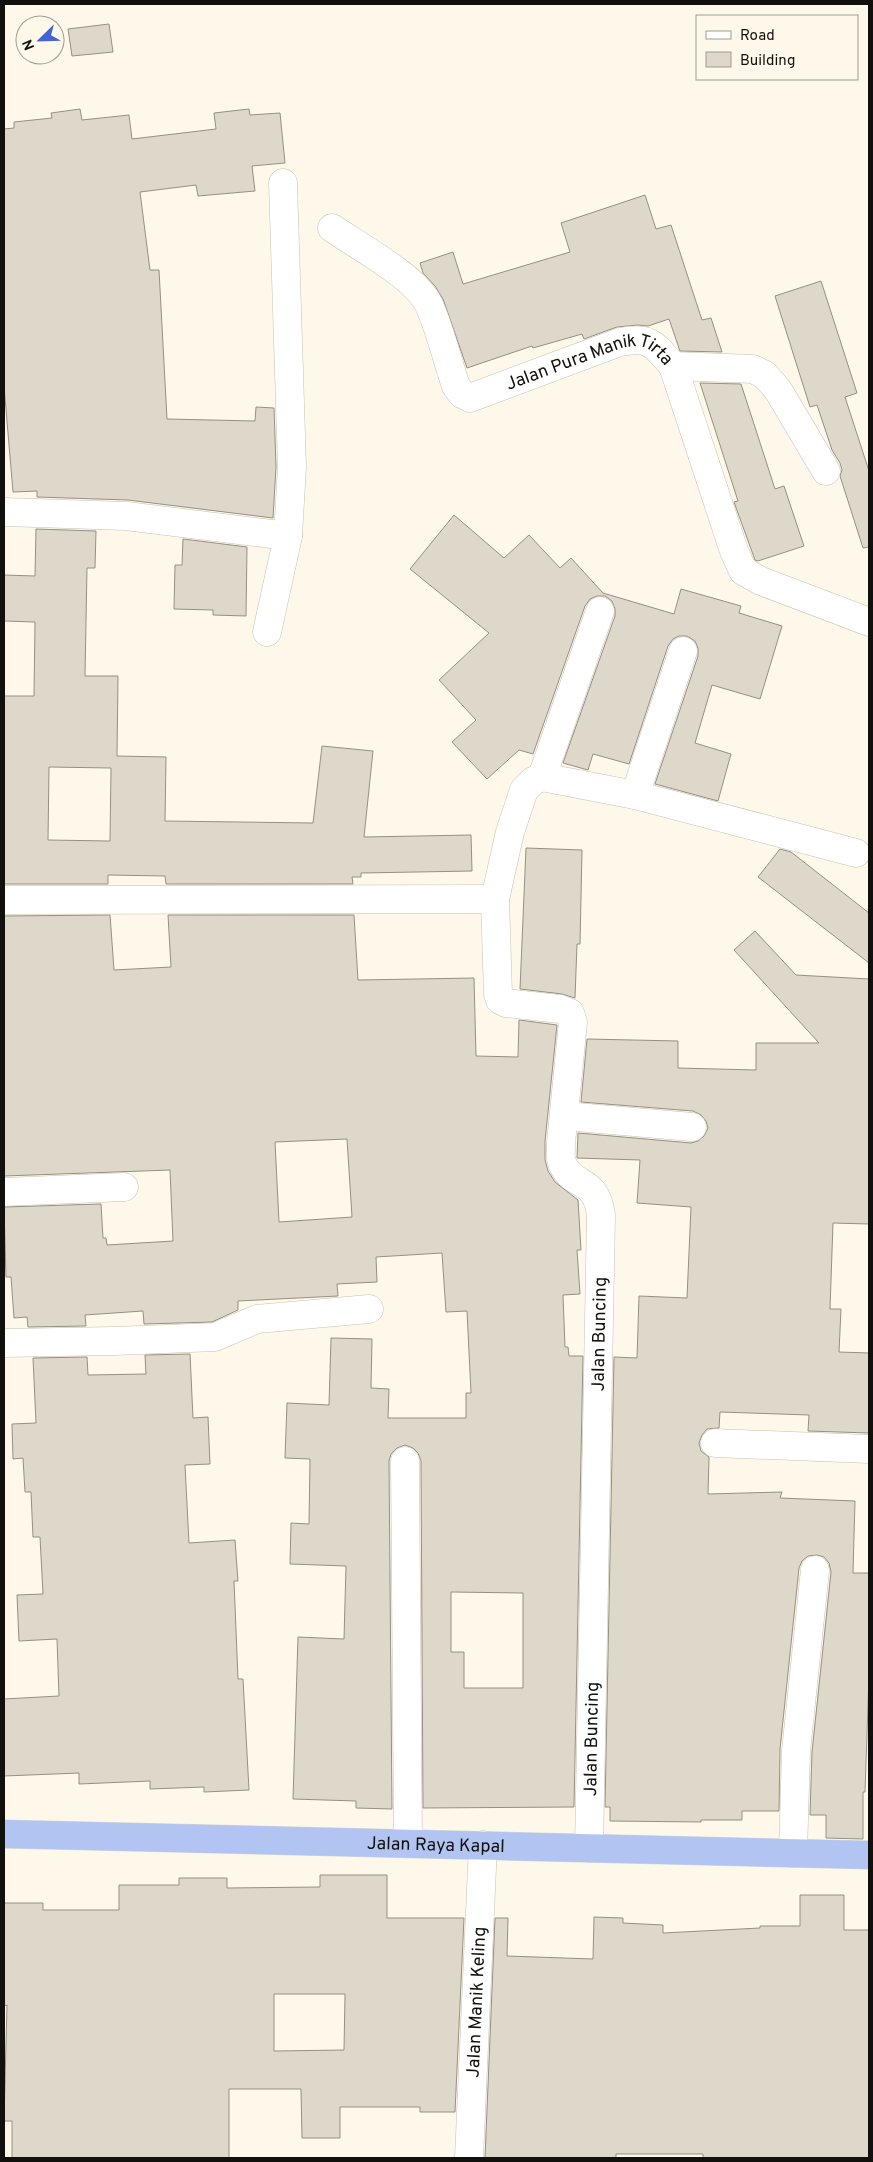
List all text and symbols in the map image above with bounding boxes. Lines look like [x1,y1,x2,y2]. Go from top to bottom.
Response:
north arrow [15,15,65,65]
legend [696,15,858,80]
text: Road [740,27,775,46]
text: N [20,37,39,52]
text: Building [740,52,795,71]
street label: Jalan Pura Manik Tirta [503,330,677,397]
street label: Jalan Buncing [588,1277,613,1392]
street label: Jalan Buncing [580,1681,605,1797]
street label: Jalan Raya Kapal [366,1833,505,1859]
street label: Jalan Manik Keling [463,1926,492,2078]

